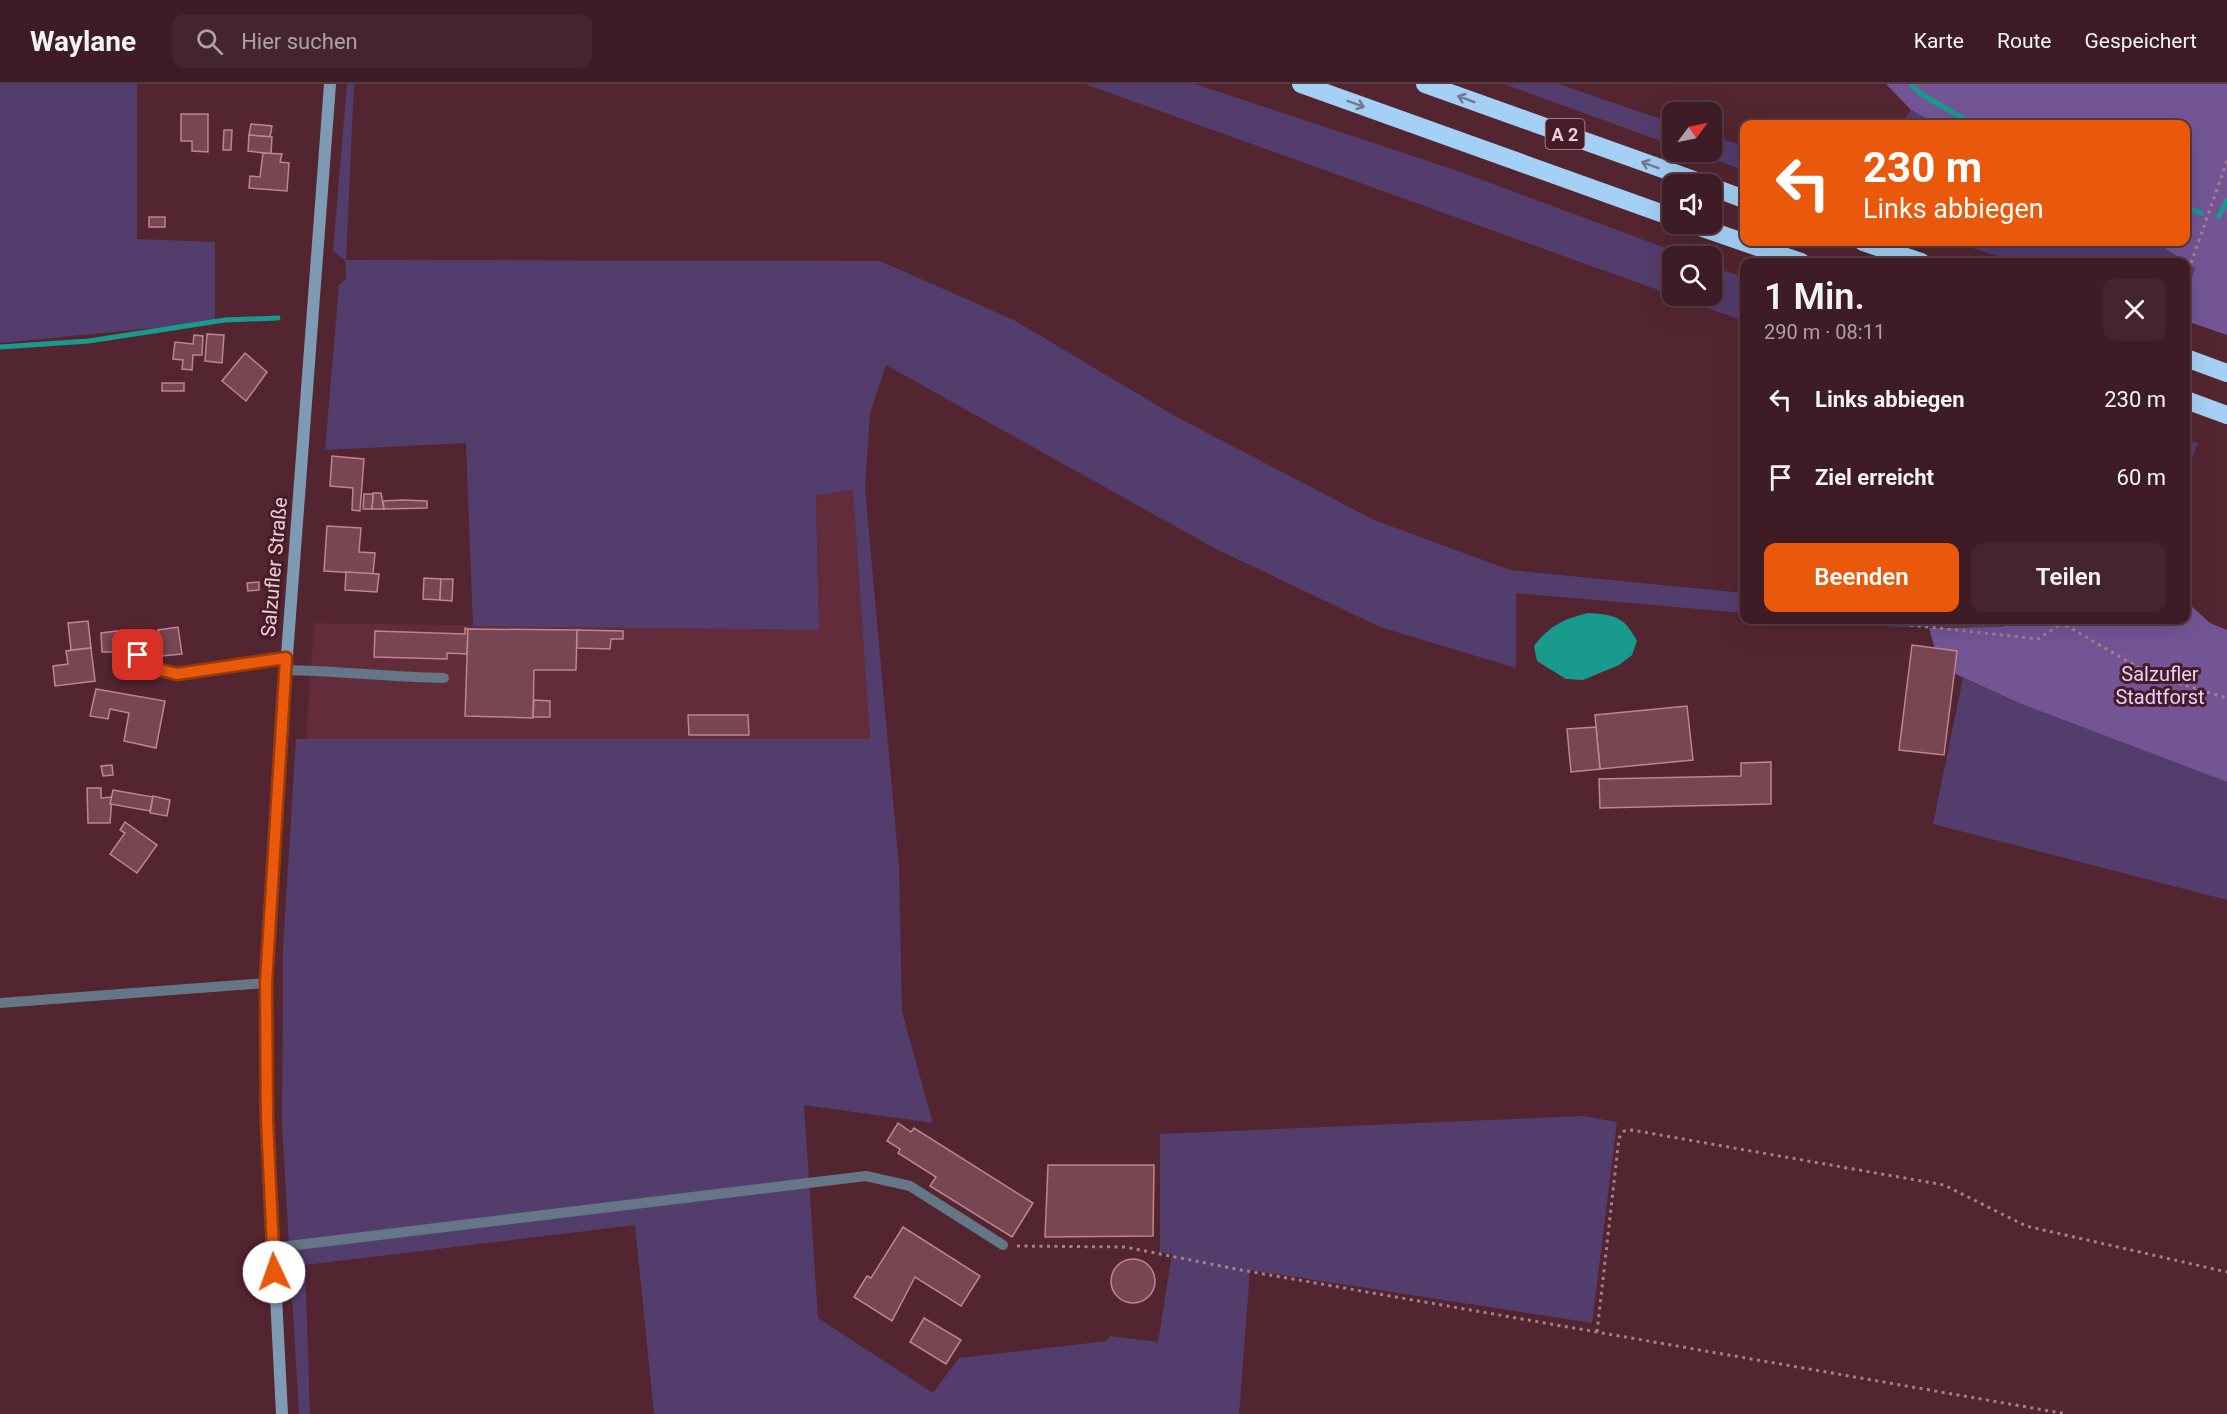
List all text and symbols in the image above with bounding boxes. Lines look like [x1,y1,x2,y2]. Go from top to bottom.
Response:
search box [172,14,592,68]
text: Waylane [30,25,136,58]
icon: search [193,25,226,58]
text: Hier suchen [241,29,358,54]
text: Karte [1914,29,1964,53]
text: Route [1997,29,2051,53]
text: Gespeichert [2084,29,2197,53]
one-way arrow [1458,92,1476,103]
one-way arrow [1346,99,1365,110]
north arrow [1662,102,1722,162]
map controls [1662,102,1722,306]
road number: A 2 [1546,119,1584,149]
text: 230 m [1863,143,1982,192]
icon: left [1764,144,1842,222]
one-way arrow [1641,158,1660,169]
button: sound [1662,174,1722,234]
text: Links abbiegen [1863,193,2044,225]
button: search [1662,246,1722,306]
text: 1 Min. [1764,276,1865,318]
button: close [2103,278,2166,341]
text: 290 m · 08:11 [1764,320,1885,344]
icon: left [1764,383,1797,416]
text: Links abbiegen [1815,387,1965,412]
text: 230 m [2104,387,2166,412]
icon: arrive [1764,461,1797,494]
text: Ziel erreicht [1815,465,1934,490]
text: 60 m [2117,465,2166,490]
street label: Salzufler Straße [256,496,292,638]
button: Beenden [1764,543,1959,612]
button: Teilen [1971,543,2166,612]
pin [112,629,163,680]
icon: arrive [121,638,154,671]
park label: Salzufler Stadtforst [2115,662,2205,709]
position arrow [242,1240,306,1304]

